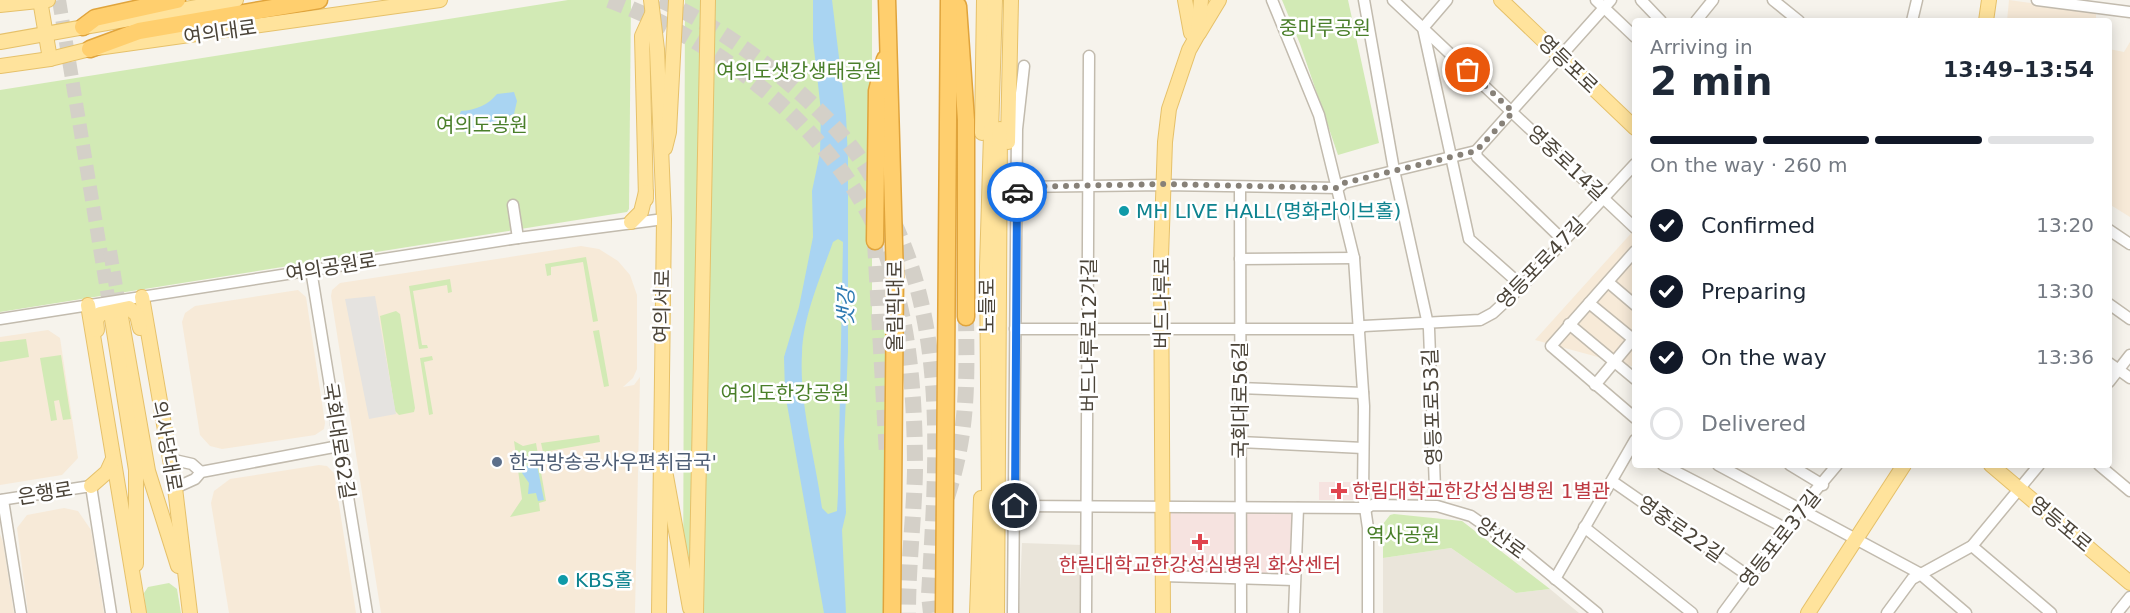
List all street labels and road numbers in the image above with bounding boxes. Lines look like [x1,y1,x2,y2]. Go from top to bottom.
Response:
street label: 여의대로 [182,15,258,49]
street label: 영등포로 [1533,30,1603,98]
street label: 영중로14길 [1523,120,1611,206]
street label: 영등포로47길 [1492,212,1590,314]
street label: 여의공원로 [284,248,378,286]
street label: 버드나루로 [1150,257,1174,349]
street label: 버드나루로12가길 [1077,258,1101,412]
street label: 올림픽대로 [883,260,907,352]
street label: 여의서로 [649,269,675,343]
street label: 노들로 [975,278,999,334]
street label: 국회대로56길 [1228,341,1252,459]
street label: 영등포로53길 [1418,348,1446,466]
street label: 국회대로62길 [318,381,360,501]
street label: 의사당대로 [147,399,187,493]
street label: 은행로 [16,477,74,509]
street label: 영등포로37길 [1734,485,1826,593]
street label: 영중로22길 [1634,491,1728,567]
street label: 영등포로 [2025,491,2097,557]
street label: 양산로 [1472,512,1530,564]

